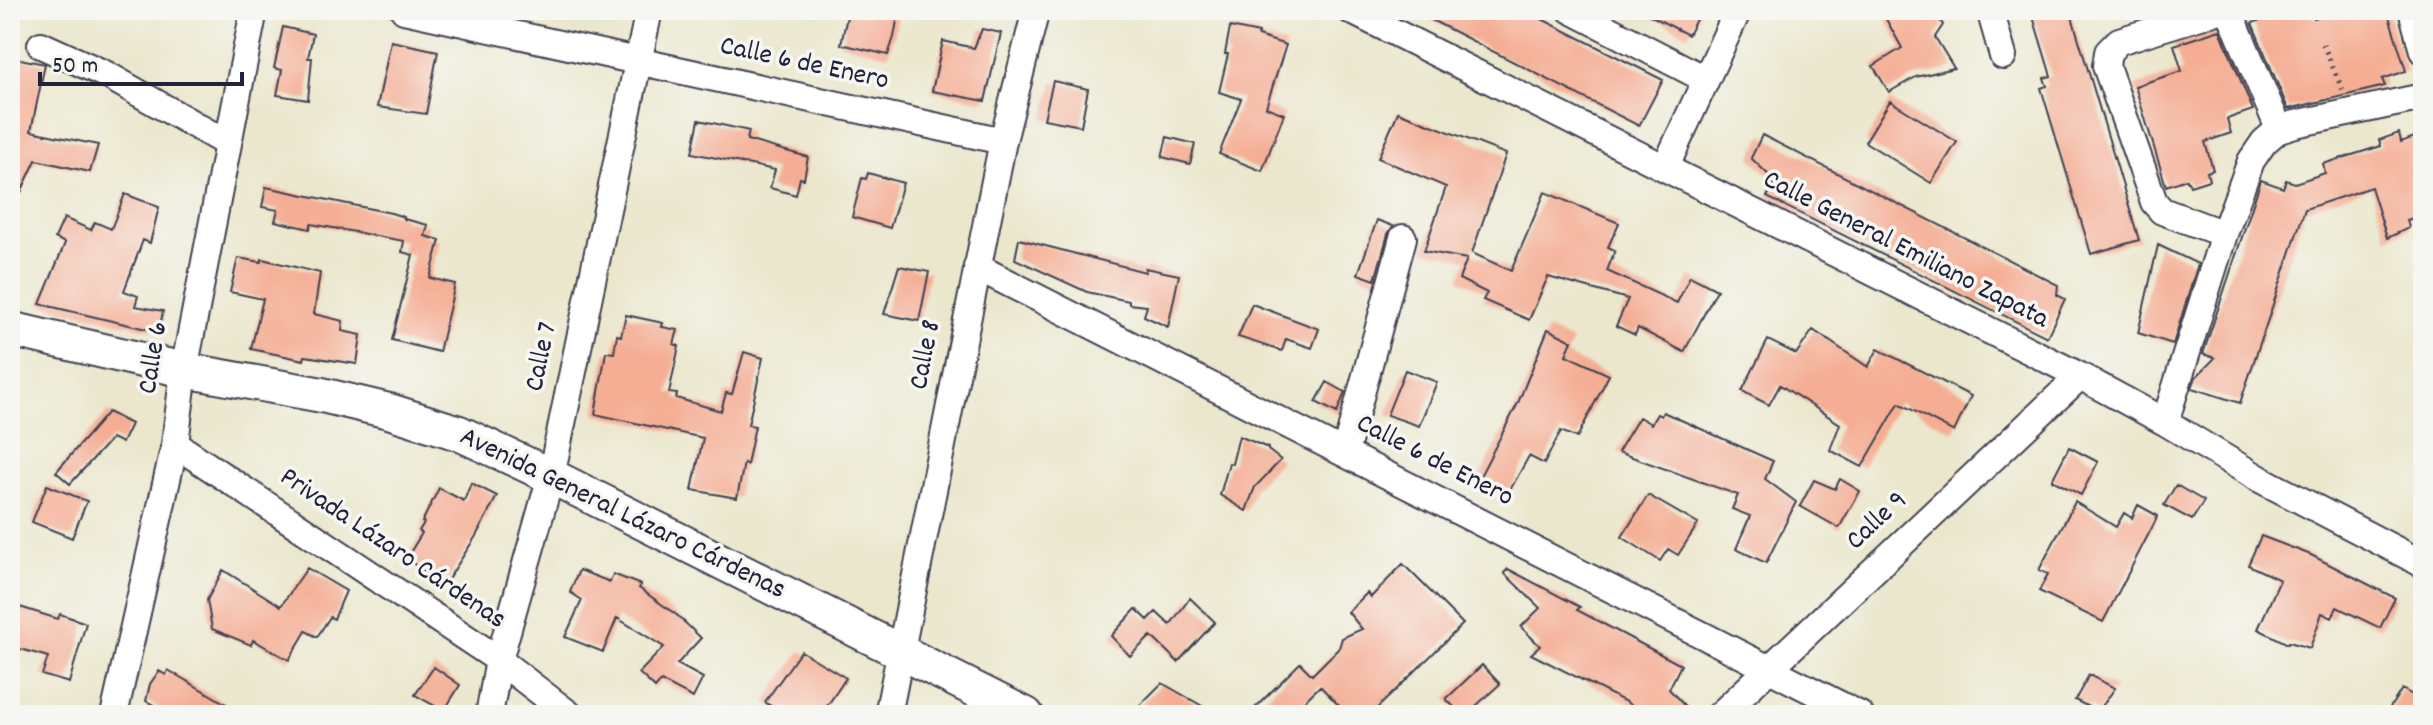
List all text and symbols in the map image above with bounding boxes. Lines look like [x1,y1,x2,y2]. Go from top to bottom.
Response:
street label: Calle 6 de Enero [716,28,892,102]
scale bar [40,36,242,86]
text: 50 m [52,50,98,84]
street label: Calle General Emiliano Zapata [1755,161,2056,341]
street label: Calle 8 [901,317,953,393]
street label: Calle 6 [130,319,180,397]
street label: Calle 7 [516,319,570,395]
street label: Calle 6 de Enero [1348,405,1520,519]
street label: Avenida General Lázaro Cárdenas [452,418,792,612]
street label: Privada Lázaro Cárdenas [271,459,513,641]
street label: Calle 9 [1838,483,1918,561]

